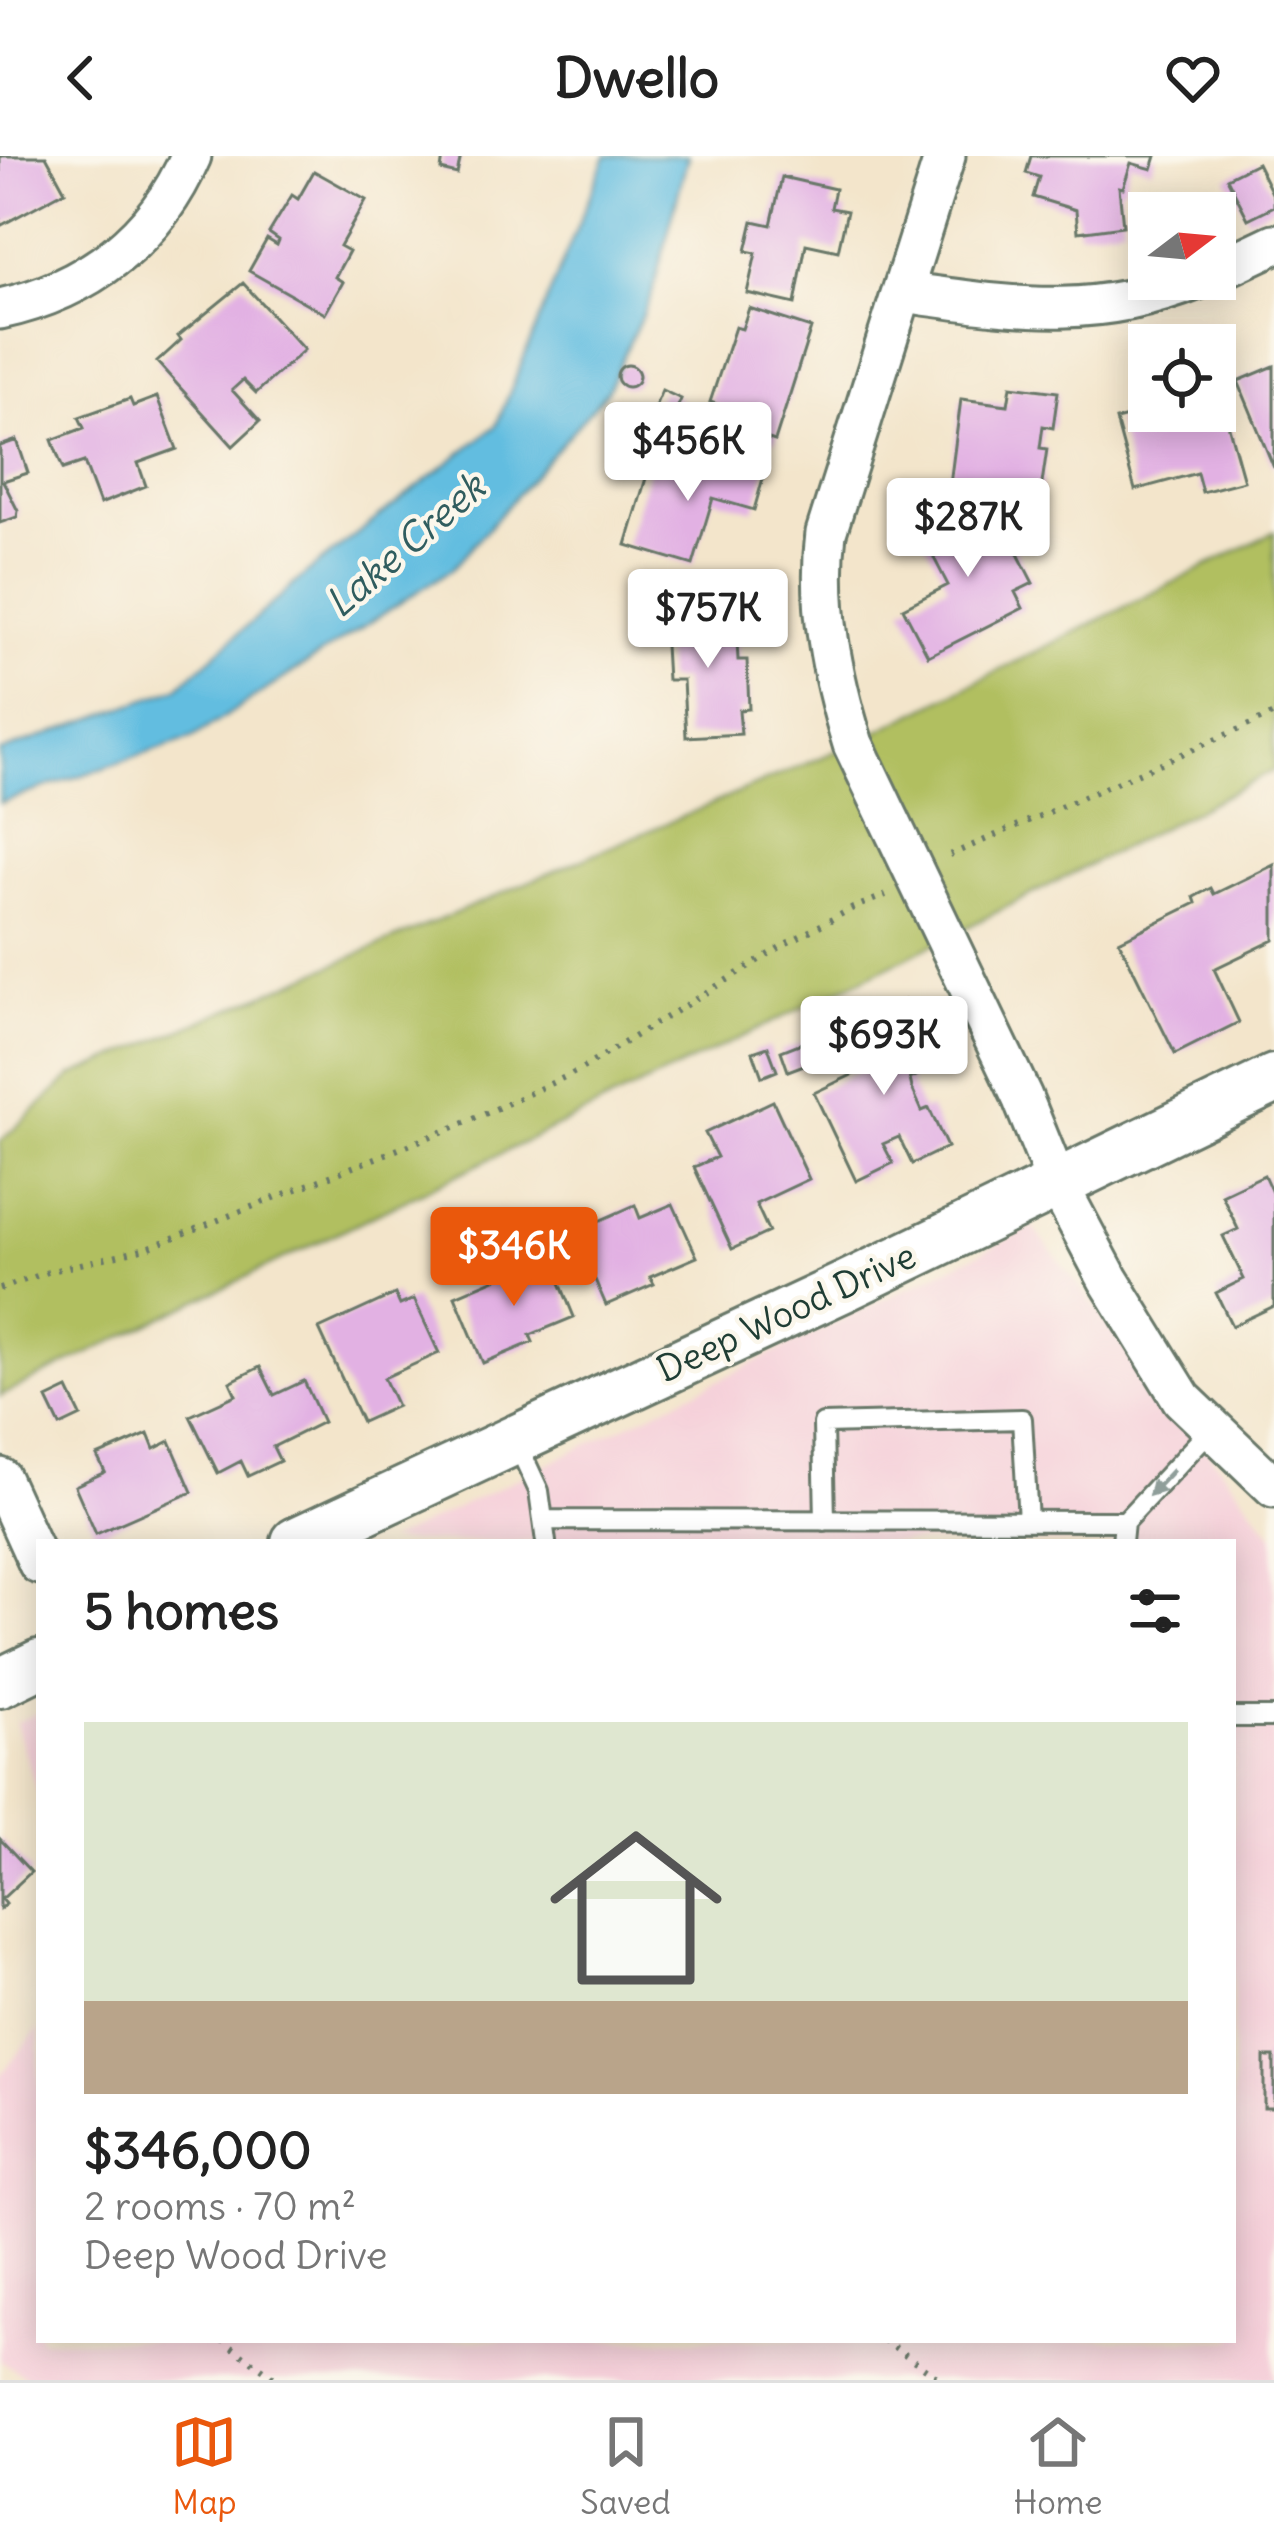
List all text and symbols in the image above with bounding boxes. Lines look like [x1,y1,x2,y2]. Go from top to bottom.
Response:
text: Dwello [555,44,719,112]
icon: back [48,45,114,111]
icon: heart [1160,45,1226,111]
north arrow [1128,192,1236,300]
map controls [1128,192,1236,432]
button: locate [1128,324,1236,432]
pin: $456K [604,402,772,504]
text: $456K [631,416,745,465]
water label: Lake Creek [316,461,497,628]
pin: $287K [884,478,1052,580]
text: $287K [914,492,1022,541]
pin: $757K [624,569,792,671]
text: $757K [655,583,761,632]
pin: $693K [800,996,968,1098]
text: $693K [828,1010,940,1059]
pin: $346K [430,1207,598,1309]
text: $346K [458,1221,570,1270]
street label: Deep Wood Drive [650,1233,923,1392]
one-way arrow [1147,1468,1175,1497]
icon: filters [1122,1578,1188,1644]
text: 5 homes [84,1579,279,1643]
icon: home [528,1800,744,2016]
text: $346,000 [84,2118,312,2182]
text: 2 rooms · 70 m² [84,2182,356,2231]
text: Deep Wood Drive [84,2231,388,2280]
tab: Map [171,2409,237,2523]
tab: Saved [580,2409,671,2523]
tab: Home [1014,2409,1103,2523]

